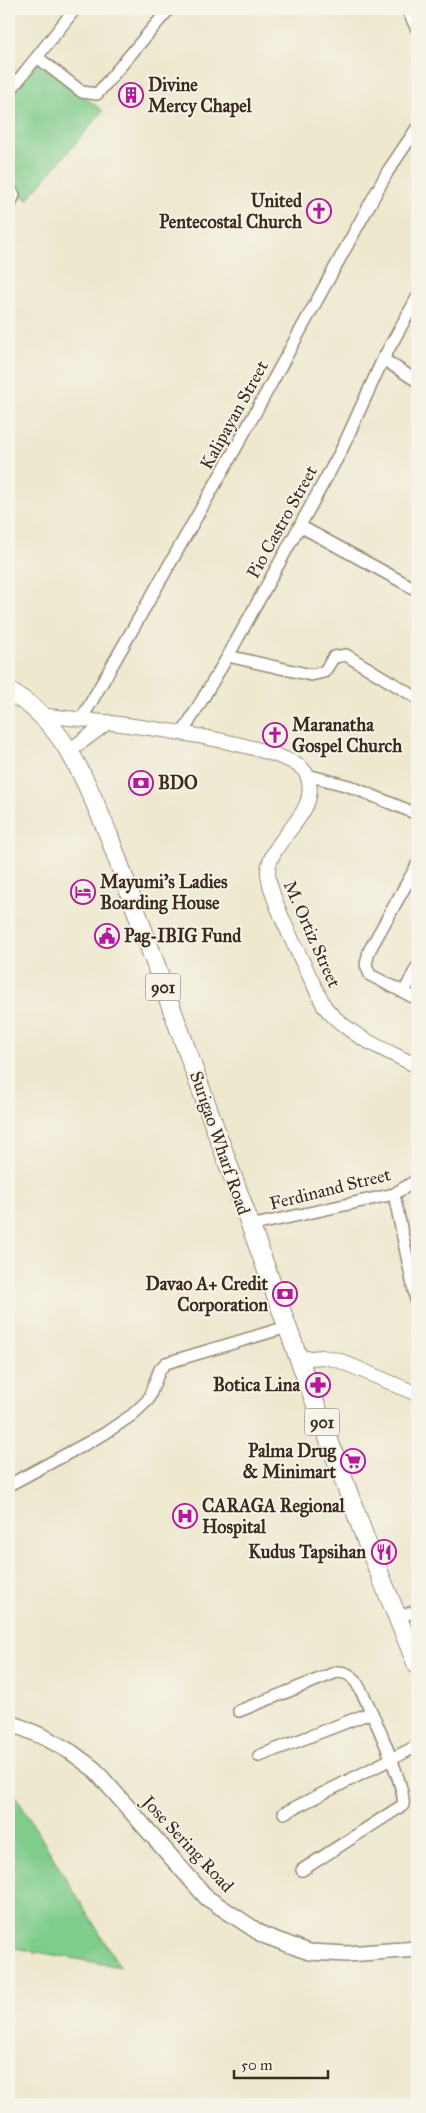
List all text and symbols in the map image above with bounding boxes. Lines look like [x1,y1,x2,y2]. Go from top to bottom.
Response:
place label: Divine Mercy Chapel [148,74,253,118]
building icon: Divine Mercy Chapel [118,82,144,108]
place label: United Pentecostal Church [159,190,303,233]
church icon: United Pentecostal Church [306,198,332,224]
street label: Kalipayan Street [195,356,273,473]
street label: Pio Castro Street [242,461,322,582]
place label: Maranatha Gospel Church [292,714,403,758]
church icon: Maranatha Gospel Church [262,722,288,748]
bank icon: BDO [128,770,154,796]
place label: BDO [158,772,198,794]
place label: Mayumi's Ladies Boarding House [100,871,228,915]
street label: M. Ortiz Street [279,877,346,992]
hotel icon: Mayumi's Ladies Boarding House [70,879,96,905]
public building icon: Pag-IBIG Fund [94,923,120,949]
place label: Pag-IBIG Fund [124,925,242,948]
road number: 901 [146,974,180,1000]
street label: Surigao Wharf Road [184,1068,255,1218]
street label: Ferdinand Street [267,1163,394,1215]
place label: Davao A+ Credit Corporation [145,1273,269,1317]
bank icon: Davao A+ Credit Corporation [272,1281,298,1307]
pharmacy icon: Botica Lina [305,1372,331,1398]
place label: Botica Lina [213,1374,300,1396]
road number: 901 [304,1408,340,1435]
place label: Palma Drug & Minimart [243,1440,337,1483]
supermarket icon: Palma Drug & Minimart [340,1448,366,1474]
place label: CARAGA Regional Hospital [202,1495,346,1539]
hospital icon: CARAGA Regional Hospital [172,1503,198,1529]
restaurant icon: Kudus Tapsihan [371,1539,397,1565]
place label: Kudus Tapsihan [248,1541,366,1564]
street label: Jose Sering Road [136,1790,238,1898]
scale bar [234,2048,327,2080]
text: 50 m [241,2056,273,2074]

